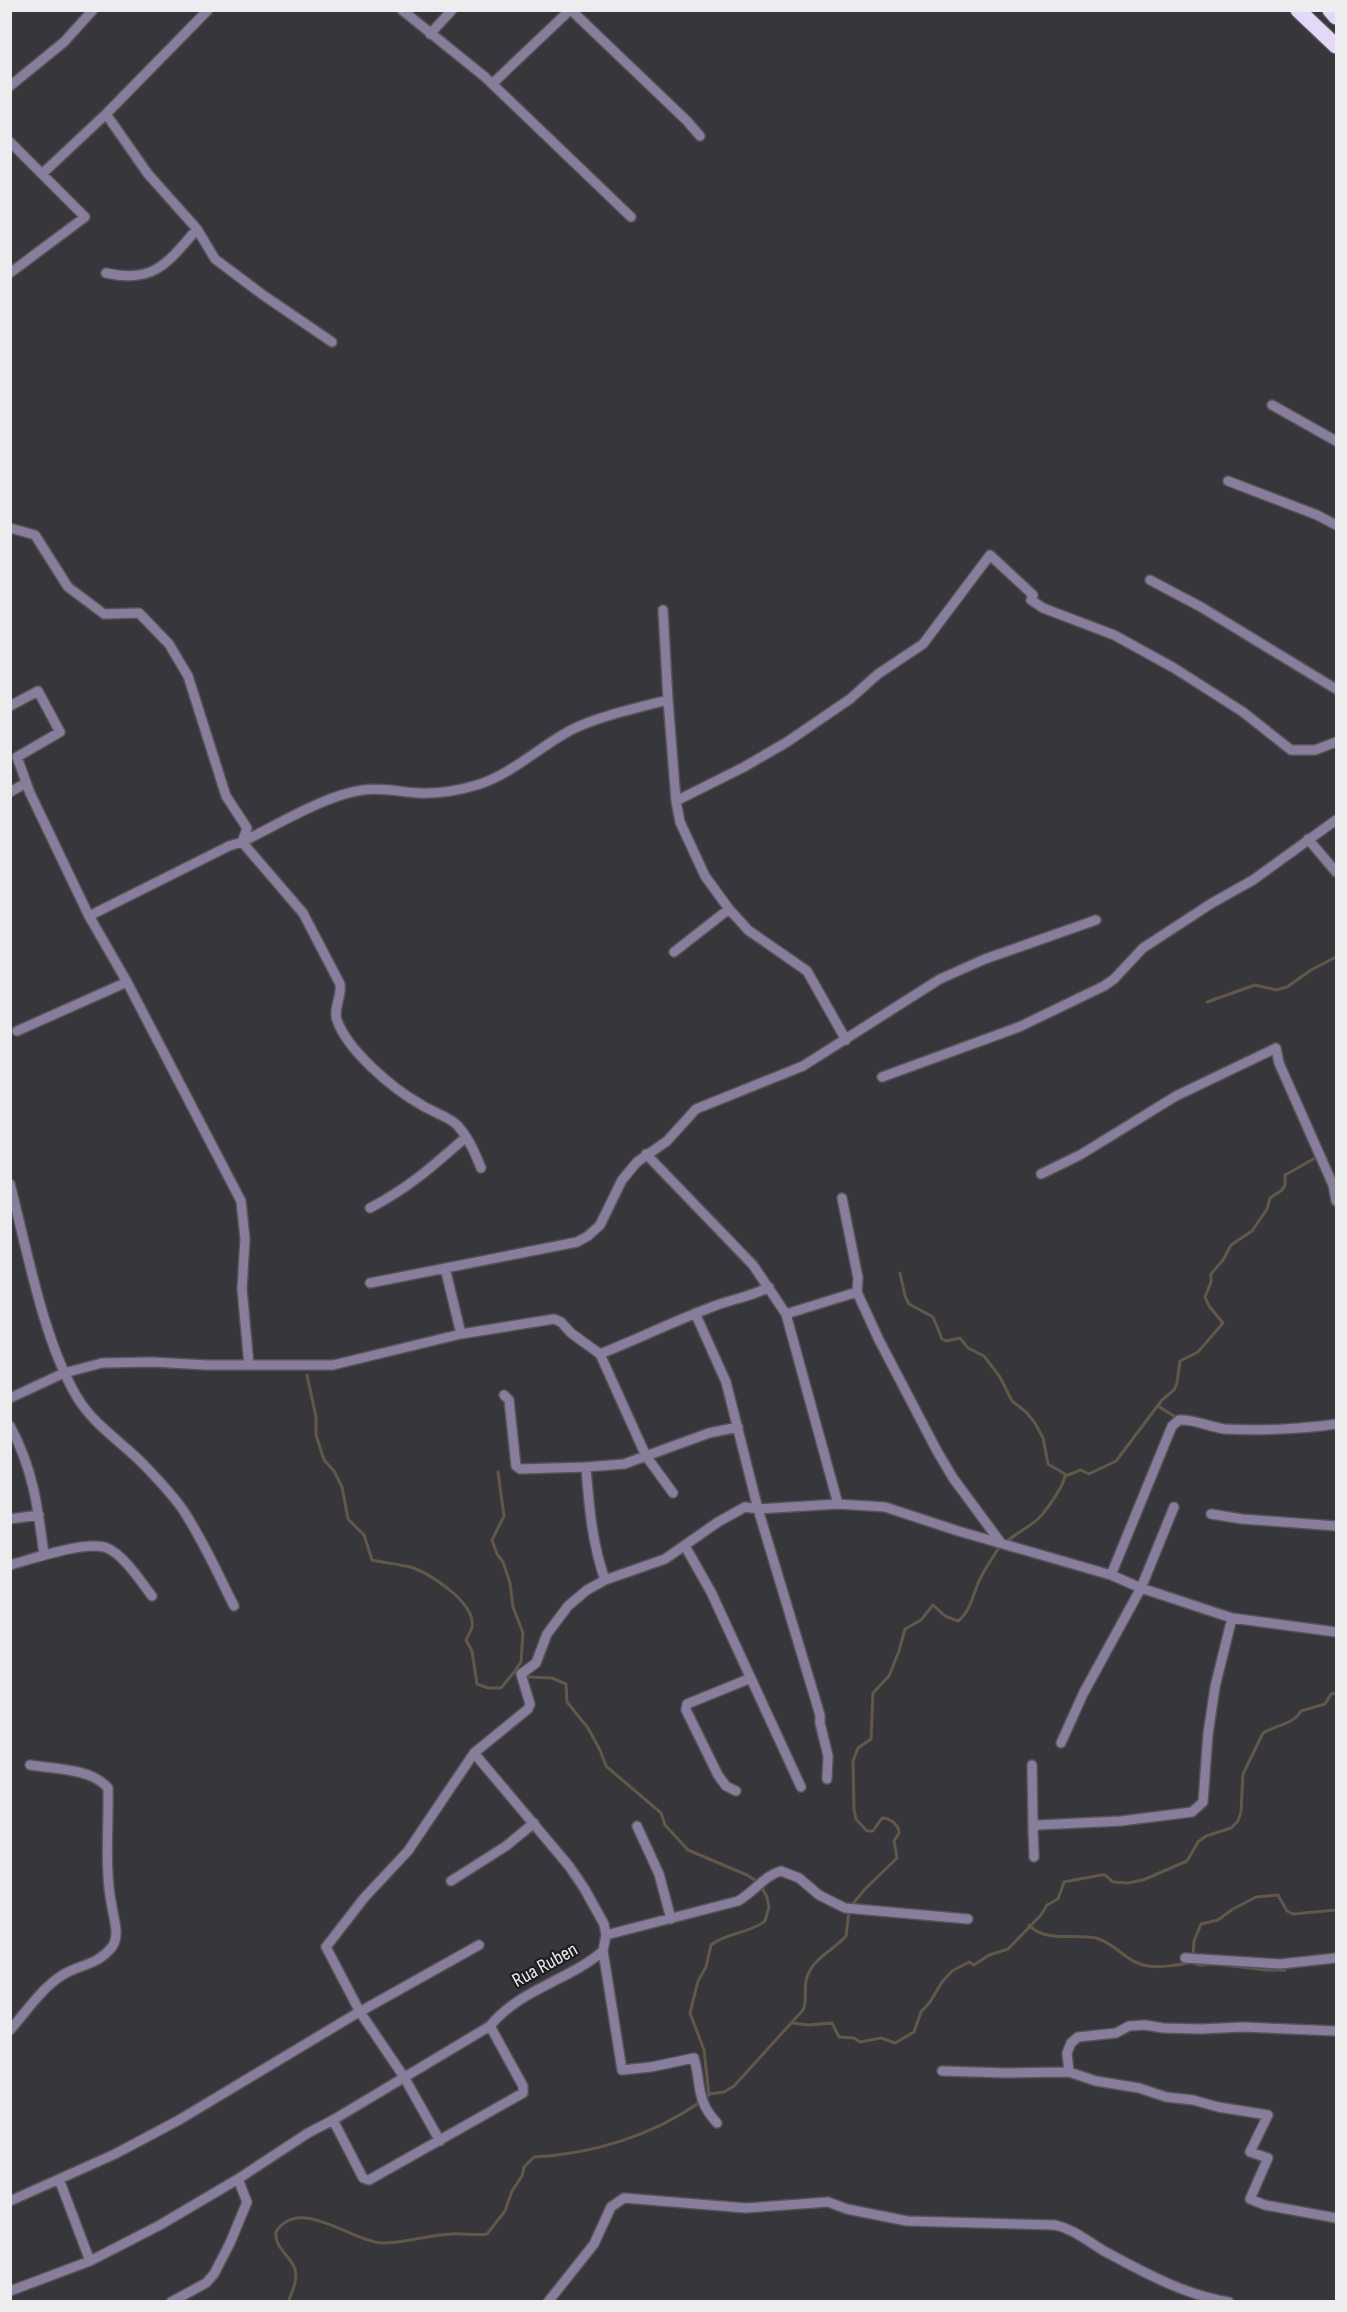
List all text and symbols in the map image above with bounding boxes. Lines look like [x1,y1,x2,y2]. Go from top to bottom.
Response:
street label: Rua Ruben [508,1937,582,1993]

